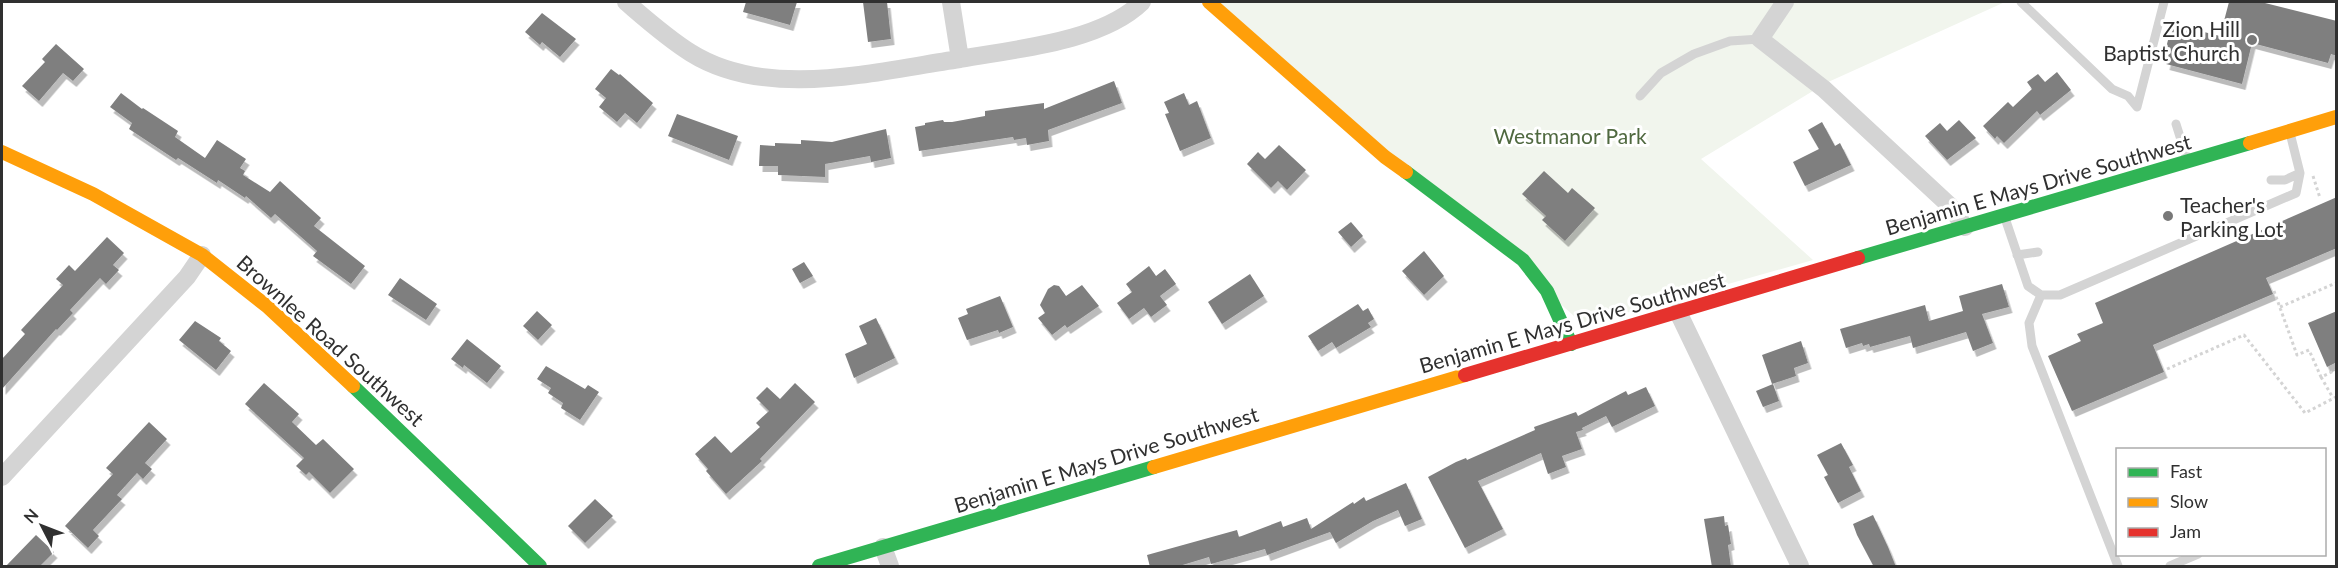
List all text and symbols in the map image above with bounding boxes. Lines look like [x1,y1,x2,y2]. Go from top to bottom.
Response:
place label: Zion Hill Baptist Church [2103,16,2240,65]
marker: Zion Hill Baptist Church [2245,33,2259,47]
park label: Westmanor Park [1493,123,1647,148]
street label: Benjamin E Mays Drive Southwest [1882,128,2194,240]
place label: Teacher's Parking Lot [2180,192,2284,241]
marker: Teacher's Parking Lot [2161,209,2175,223]
street label: Brownlee Road Southwest [232,249,430,431]
street label: Benjamin E Mays Drive Southwest [1416,266,1728,378]
street label: Benjamin E Mays Drive Southwest [951,401,1262,517]
legend [2116,448,2326,556]
text: Fast [2170,460,2203,482]
text: Slow [2170,490,2208,512]
north arrow [12,496,72,556]
text: N [19,505,42,527]
text: Jam [2170,520,2201,542]

